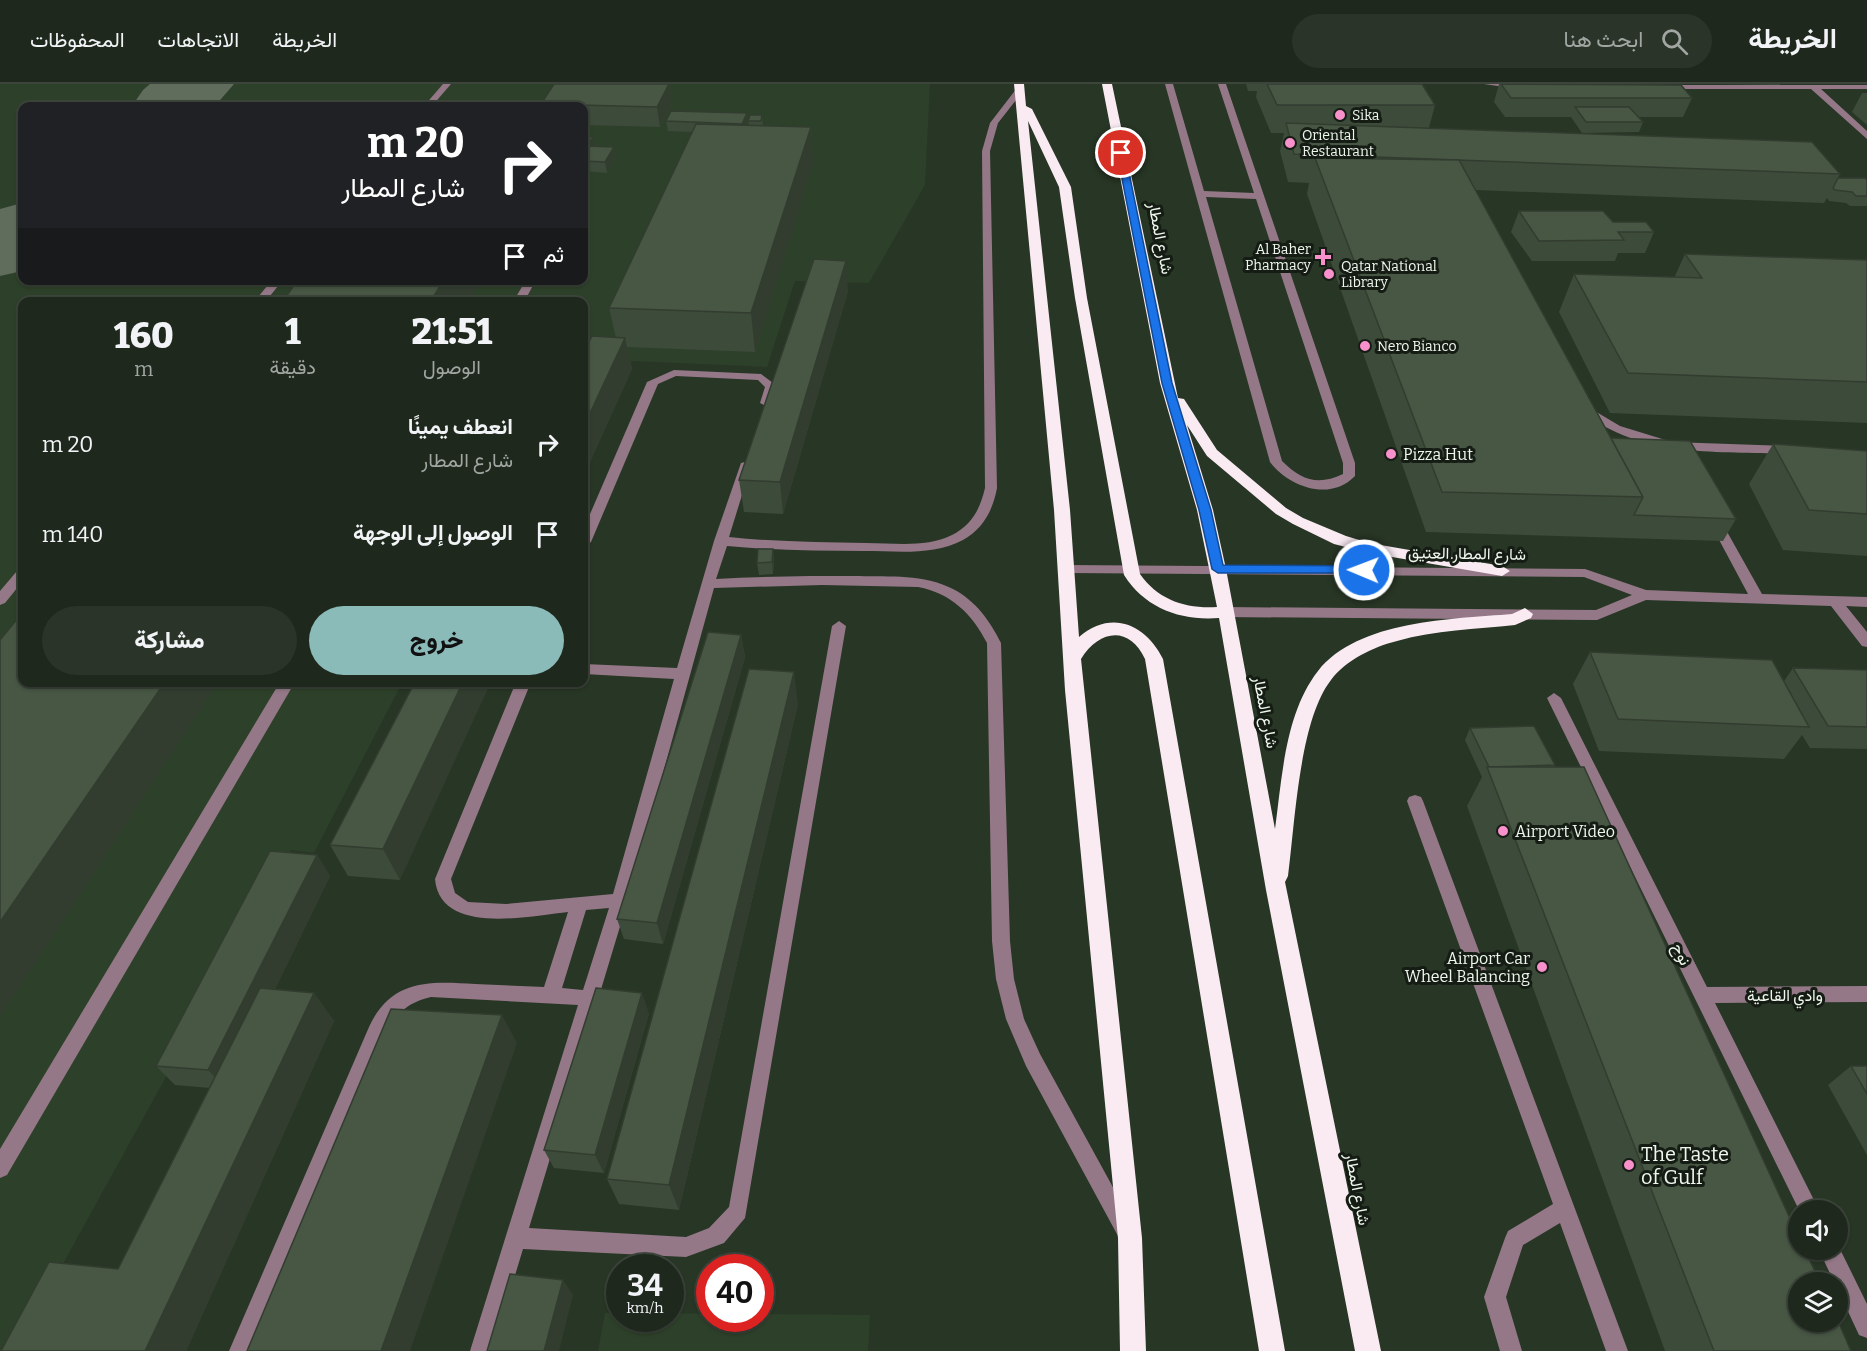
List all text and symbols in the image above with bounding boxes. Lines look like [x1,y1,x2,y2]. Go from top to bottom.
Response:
search box [1292,14,1712,68]
text: الخريطة [1748,22,1837,55]
icon: search [1658,25,1691,58]
text: ابحث هنا [1563,26,1643,53]
text: المحفوظات [30,27,125,53]
text: الاتجاهات [158,27,239,53]
text: الخريطة [272,27,337,53]
place label: Sika [1352,107,1380,124]
marker: Sika [1333,108,1347,122]
text: 20 m [367,118,465,168]
icon: right [486,126,564,204]
pin [1095,127,1146,178]
place label: Oriental Restaurant [1302,127,1374,160]
icon: arrive [1104,136,1137,169]
marker: Oriental Restaurant [1283,136,1297,150]
text: شارع المطار [341,172,465,204]
street label: شارع المطار [1142,199,1177,276]
icon: arrive [498,240,531,273]
text: ثم [543,241,564,268]
place label: Al Baher Pharmacy [1245,241,1312,274]
marker: Al Baher Pharmacy [1316,250,1330,264]
place label: Qatar National Library [1341,258,1437,291]
marker: Qatar National Library [1322,267,1336,281]
text: 1 [285,310,301,354]
text: 21:51 [412,310,492,354]
text: 160 [114,314,174,358]
place label: Nero Bianco [1377,338,1456,355]
marker: Nero Bianco [1358,339,1372,353]
text: دقيقة [270,355,316,379]
text: الوصول [423,355,481,379]
text: m [134,357,153,381]
text: انعطف يمينًا [408,413,513,440]
icon: right [531,428,564,461]
text: 20 m [42,431,93,458]
place label: Pizza Hut [1403,445,1473,464]
marker: Pizza Hut [1384,447,1398,461]
text: شارع المطار [421,448,513,472]
icon: arrive [531,518,564,551]
text: الوصول إلى الوجهة [353,519,513,546]
text: 140 m [42,521,103,548]
position arrow [1332,538,1396,602]
street label: شارع المطار العتيق [1408,543,1526,566]
button: مشاركة [42,606,297,675]
button: خروج [309,606,564,675]
street label: شارع المطار [1247,673,1282,750]
place label: Airport Video [1515,822,1615,841]
marker: Airport Video [1496,824,1510,838]
street label: نوح [1666,940,1695,969]
place label: Airport Car Wheel Balancing [1405,949,1530,986]
marker: Airport Car Wheel Balancing [1535,960,1549,974]
street label: وادي القاعية [1747,986,1823,1009]
place label: The Taste of Gulf [1641,1142,1729,1189]
street label: شارع المطار [1339,1150,1374,1227]
marker: The Taste of Gulf [1622,1158,1636,1172]
map controls [1788,1200,1848,1332]
button: sound [1788,1200,1848,1260]
speed limit sign: 40 [696,1254,774,1332]
text: 34 [627,1268,663,1304]
button: layers [1788,1272,1848,1332]
text: km/h [626,1299,664,1317]

